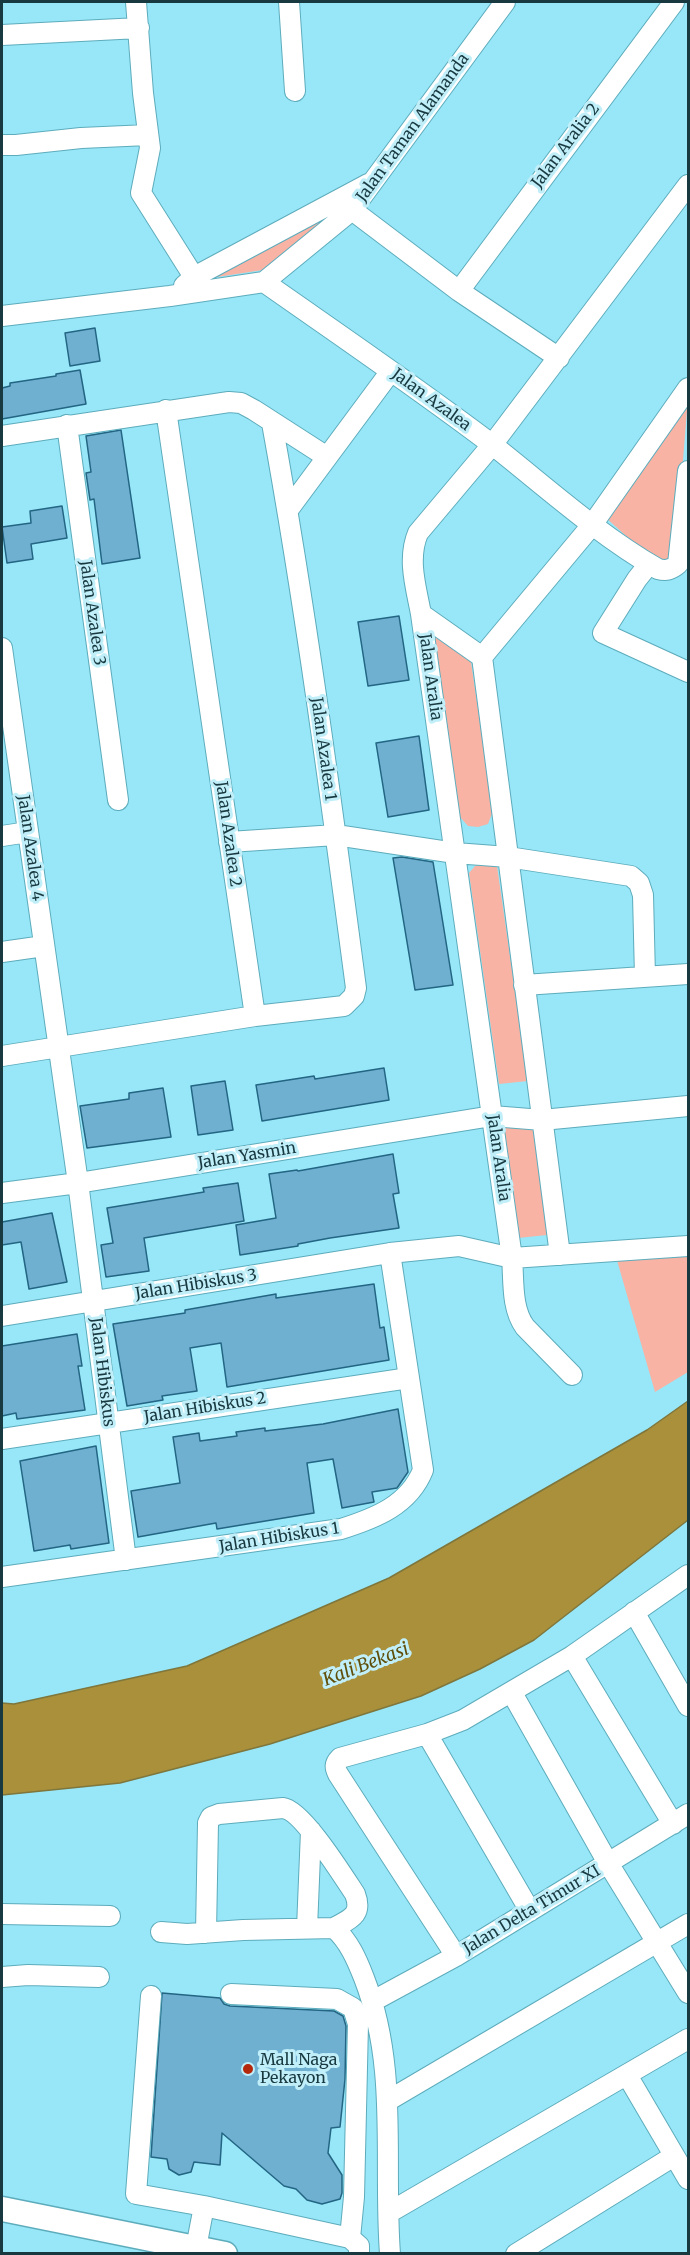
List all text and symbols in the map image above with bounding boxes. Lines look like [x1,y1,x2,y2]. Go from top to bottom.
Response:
street label: Jalan Taman Alamanda [353,50,473,206]
street label: Jalan Aralia 2 [528,100,604,192]
street label: Jalan Azalea [388,365,474,435]
street label: Jalan Azalea 3 [75,559,109,667]
street label: Jalan Aralia [414,632,446,722]
street label: Jalan Azalea 1 [306,696,340,802]
street label: Jalan Azalea 2 [211,780,245,888]
street label: Jalan Azalea 4 [13,794,47,902]
street label: Jalan Aralia [482,1113,514,1203]
street label: Jalan Yasmin [196,1139,298,1173]
street label: Jalan Hibiskus 3 [134,1266,258,1304]
street label: Jalan Hibiskus [86,1316,118,1428]
street label: Jalan Hibiskus 2 [143,1389,267,1427]
street label: Jalan Hibiskus 1 [218,1519,340,1557]
water label: Kali Bekasi [320,1639,412,1691]
street label: Jalan Delta Timur XI [460,1861,604,1959]
place label: Mall Naga Pekayon [260,2050,337,2088]
marker: Mall Naga Pekayon [241,2062,255,2076]

